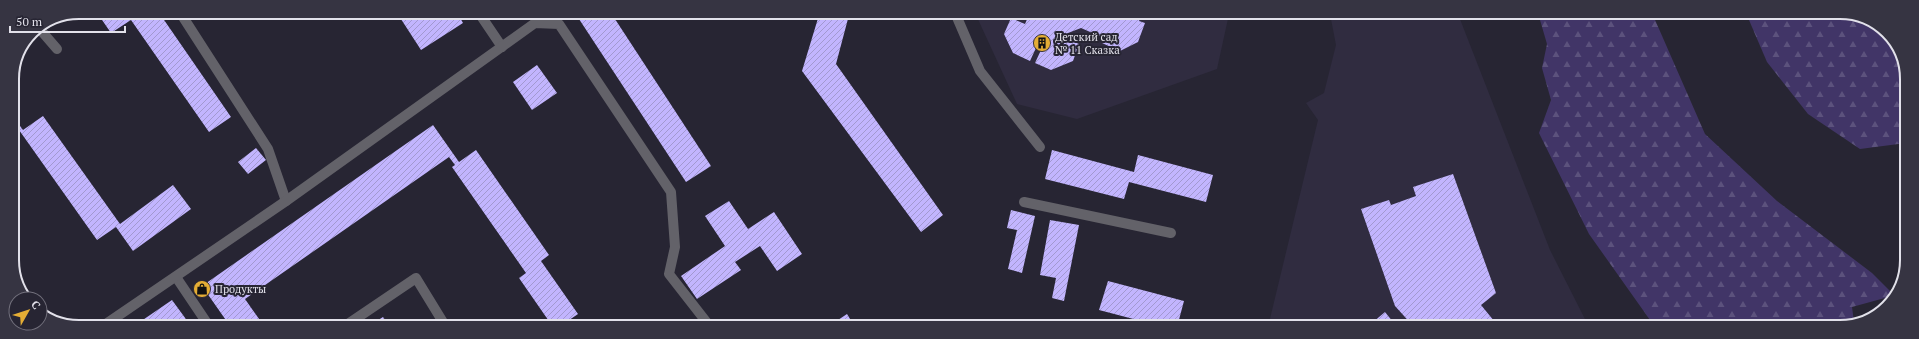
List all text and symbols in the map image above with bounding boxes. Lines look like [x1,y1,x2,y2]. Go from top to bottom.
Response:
scale bar [10,8,125,34]
text: 50 m [16,14,43,29]
place label: Детский сад № 11 Сказка [1055,30,1120,57]
building icon: Детский сад № 11 Сказка [1032,33,1052,53]
shop icon: Продукты [192,279,212,299]
place label: Продукты [215,282,266,296]
north arrow [8,291,48,331]
text: С [28,298,43,312]

